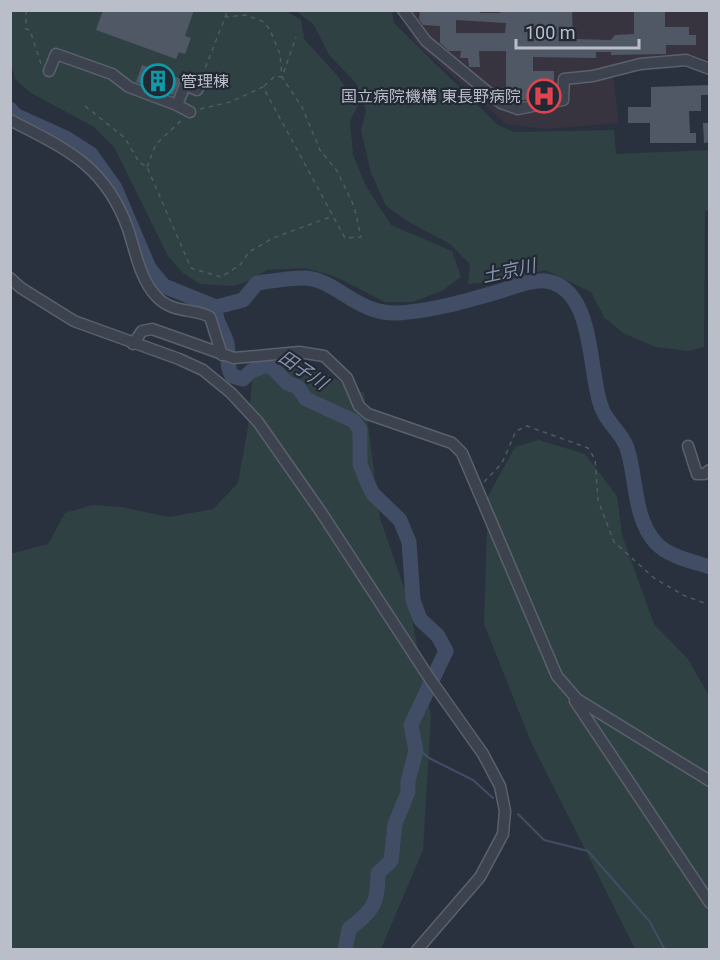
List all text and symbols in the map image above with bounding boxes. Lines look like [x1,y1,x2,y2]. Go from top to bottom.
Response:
scale bar [516,12,639,50]
text: 100 m [525,22,576,43]
building icon: 管理棟 [140,63,176,99]
place label: 管理棟 [181,72,229,91]
hospital icon: 国立病院機構 東長野病院 [526,78,562,114]
place label: 国立病院機構 東長野病院 [341,87,521,106]
water label: 土京川 [480,254,539,286]
water label: 田子川 [275,346,333,395]

